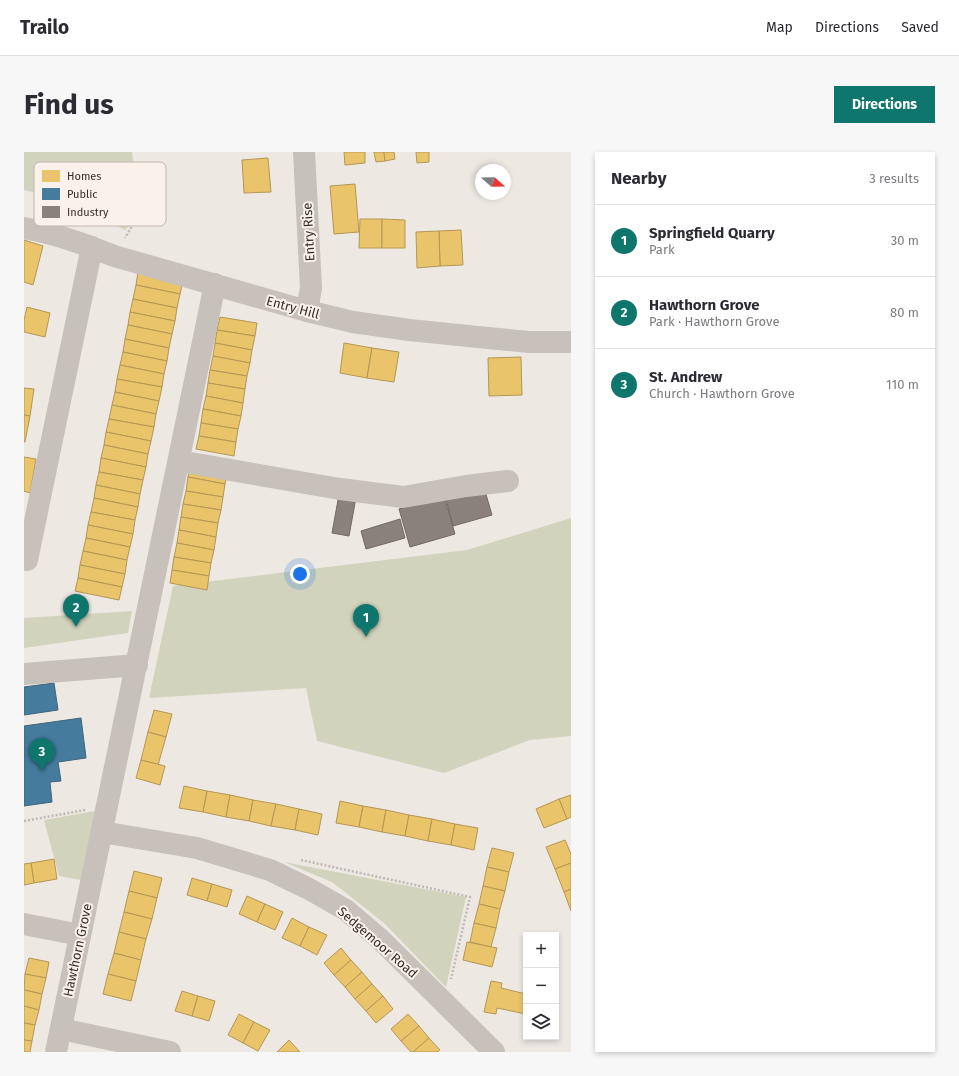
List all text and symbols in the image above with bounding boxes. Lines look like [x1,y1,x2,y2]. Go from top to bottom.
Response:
text: Trailo [20,16,69,39]
text: Map [766,19,793,36]
text: Directions [815,19,879,36]
text: Saved [901,19,939,36]
button: Directions [834,86,935,123]
text: Find us [24,88,114,121]
legend [34,162,166,226]
north arrow [475,164,511,200]
text: Nearby [611,168,666,189]
text: Homes [67,170,101,183]
text: 3 results [869,171,919,186]
text: Public [67,188,98,201]
street label: Entry Rise [299,202,318,262]
text: Industry [67,206,109,219]
text: Springfield Quarry [649,224,775,242]
text: 1 [621,233,627,248]
text: 30 m [891,233,919,248]
text: Park [649,242,675,257]
street label: Entry Hill [265,293,321,322]
text: Hawthorn Grove [649,296,760,314]
text: 2 [621,305,627,320]
text: 80 m [890,305,919,320]
text: Park · Hawthorn Grove [649,314,780,329]
text: St. Andrew [649,368,722,386]
text: 3 [621,377,627,392]
text: 110 m [886,377,919,392]
text: Church · Hawthorn Grove [649,386,795,401]
your location [290,564,310,584]
pin: 2 [63,594,89,627]
pin: 1 [353,604,379,637]
pin: 3 [29,738,55,771]
street label: Hawthorn Grove [60,902,95,998]
street label: Sedgemoor Road [335,904,420,981]
map controls [523,932,559,1040]
button: + [523,932,559,968]
button: − [523,968,559,1004]
button: layers [523,1004,559,1040]

